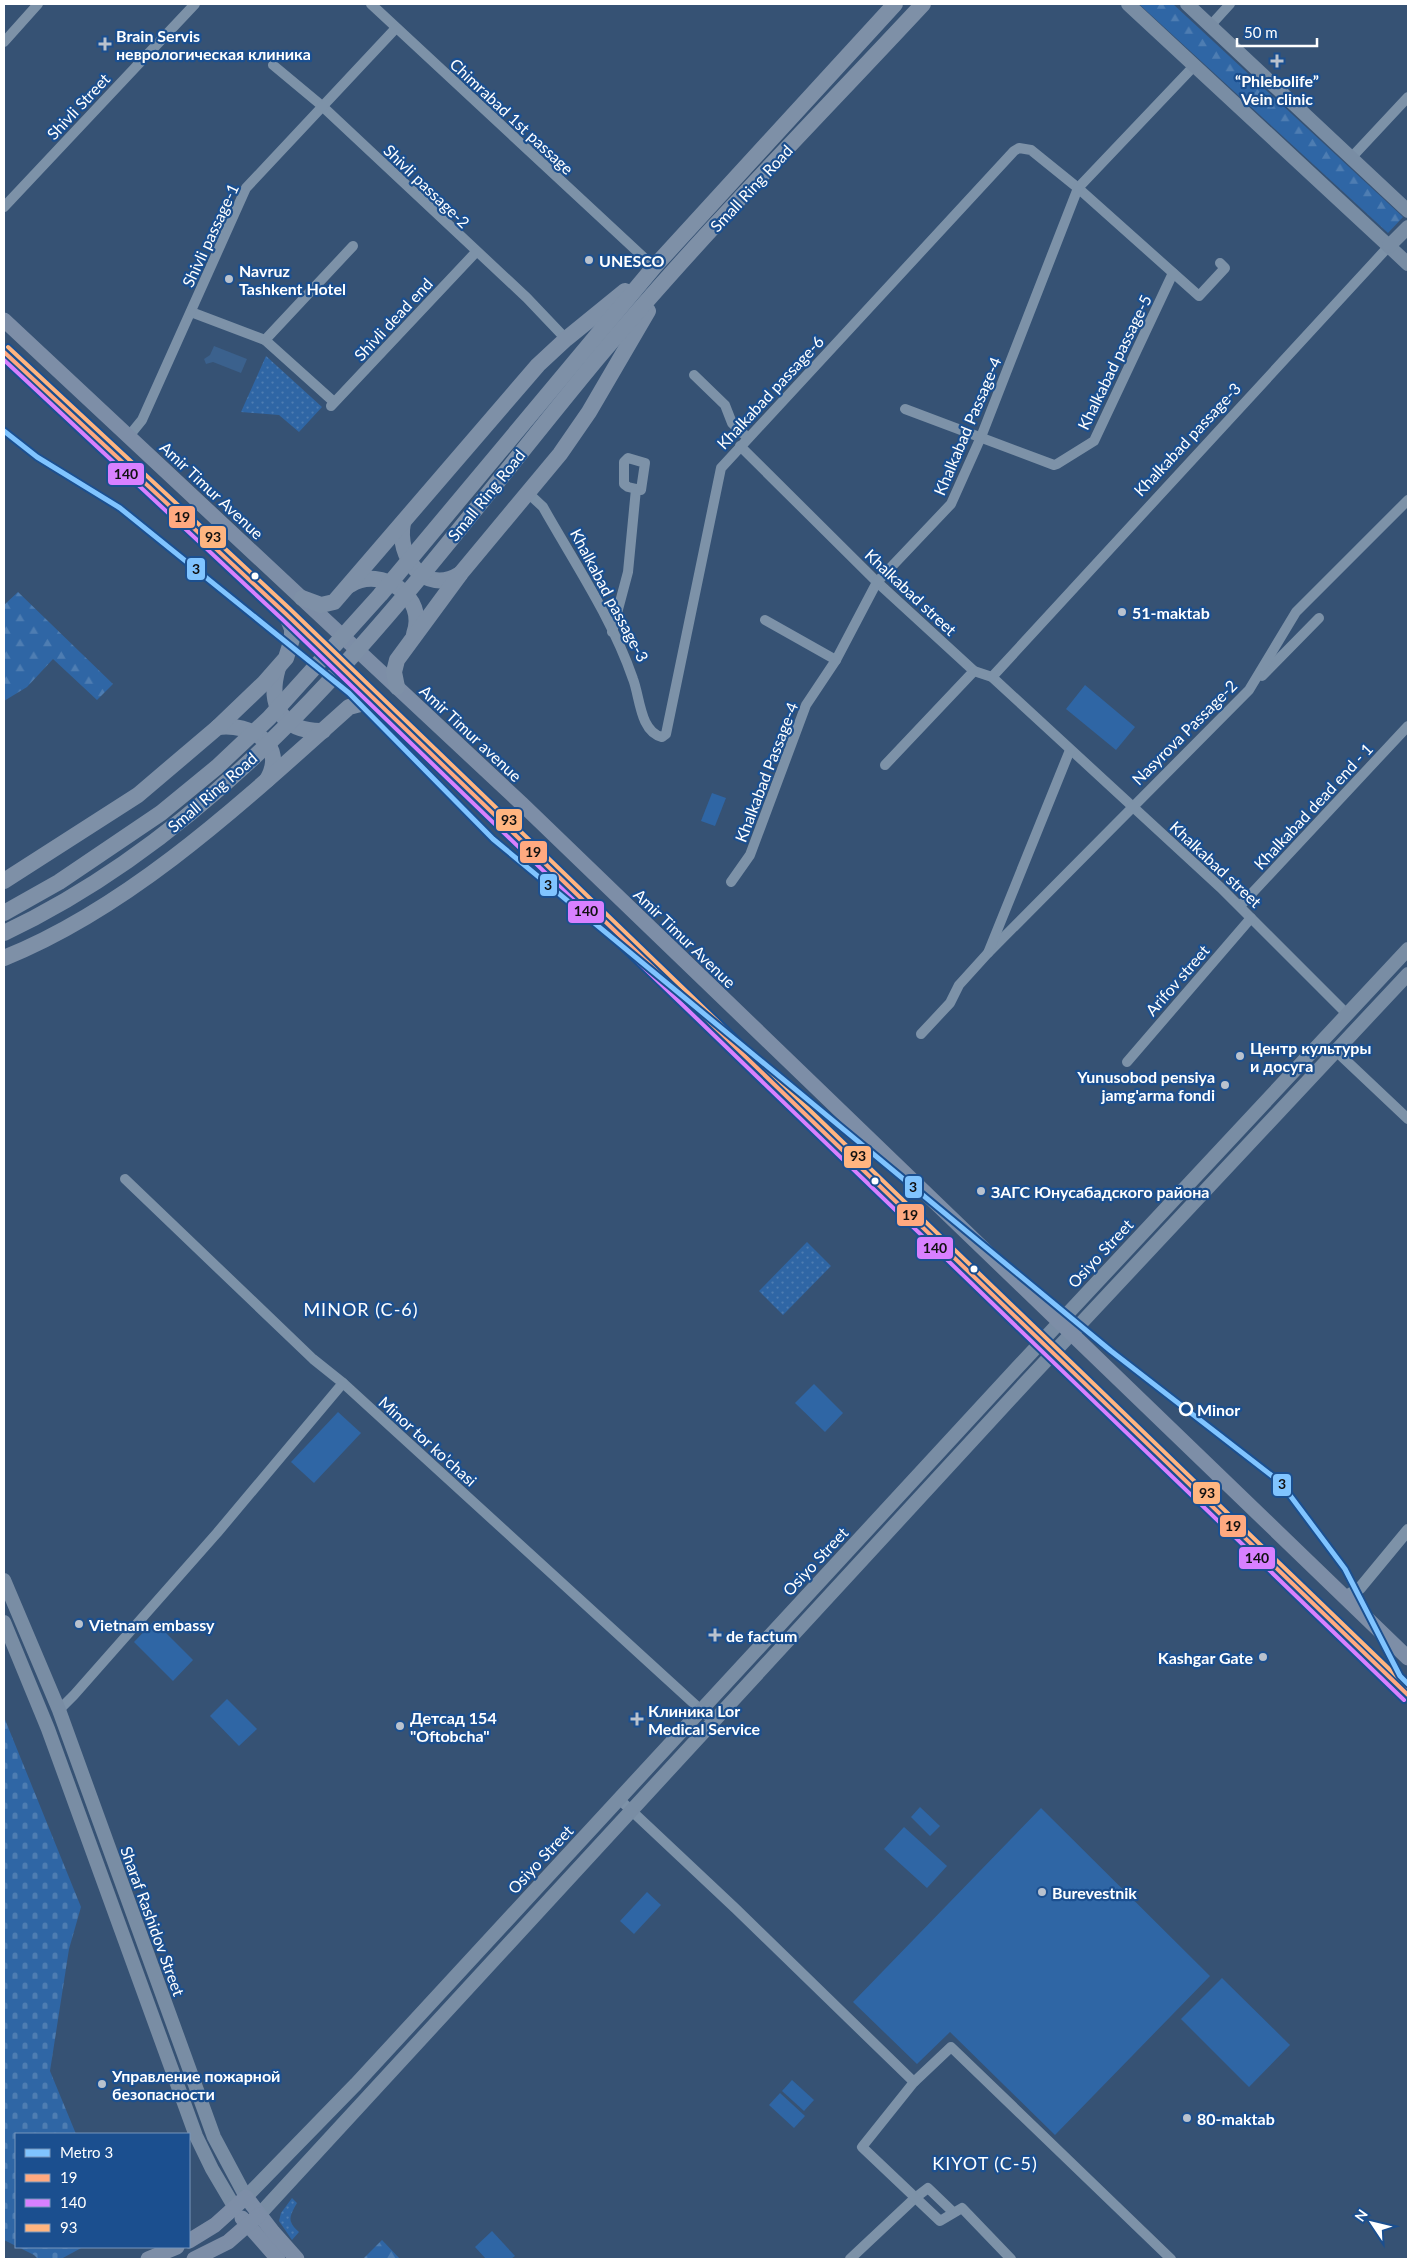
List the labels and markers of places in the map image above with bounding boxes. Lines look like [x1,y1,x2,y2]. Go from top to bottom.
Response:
place label: Brain Servis неврологическая клиника [116,26,311,63]
marker: Brain Servis неврологическая клиника [98,37,112,51]
marker: “Phlebolife” Vein clinic [1270,54,1284,68]
place label: “Phlebolife” Vein clinic [1235,71,1319,108]
place label: UNESCO [599,251,665,270]
marker: UNESCO [583,254,595,266]
place label: Navruz Tashkent Hotel [239,261,346,298]
marker: Navruz Tashkent Hotel [223,273,235,285]
unlabelled marker [250,571,260,581]
place label: 51-maktab [1132,603,1210,622]
marker: 51-maktab [1116,606,1128,618]
place label: Центр культуры и досуга [1250,1038,1371,1075]
marker: Центр культуры и досуга [1234,1050,1246,1062]
place label: Yunusobod pensiya jamg'arma fondi [1076,1067,1215,1104]
marker: Yunusobod pensiya jamg'arma fondi [1219,1079,1231,1091]
unlabelled marker [870,1176,880,1186]
place label: ЗАГС Юнусабадского района [991,1182,1209,1201]
marker: ЗАГС Юнусабадского района [975,1185,987,1197]
unlabelled marker [969,1264,979,1274]
place label: Minor [1197,1400,1240,1419]
marker: Minor [1179,1402,1193,1416]
place label: Vietnam embassy [88,1615,215,1634]
marker: Vietnam embassy [73,1618,85,1630]
place label: de factum [726,1626,797,1645]
marker: de factum [708,1628,722,1642]
place label: Kashgar Gate [1158,1648,1253,1667]
marker: Kashgar Gate [1257,1651,1269,1663]
place label: Клиника Lor Medical Service [648,1701,761,1738]
place label: Детсад 154 "Oftobcha" [410,1708,497,1745]
marker: Клиника Lor Medical Service [630,1712,644,1726]
marker: Детсад 154 "Oftobcha" [394,1720,406,1732]
place label: Burevestnik [1052,1883,1137,1902]
marker: Burevestnik [1036,1886,1048,1898]
place label: Управление пожарной безопасности [111,2066,280,2103]
marker: Управление пожарной безопасности [96,2078,108,2090]
place label: 80-maktab [1197,2109,1275,2128]
marker: 80-maktab [1181,2112,1193,2124]

